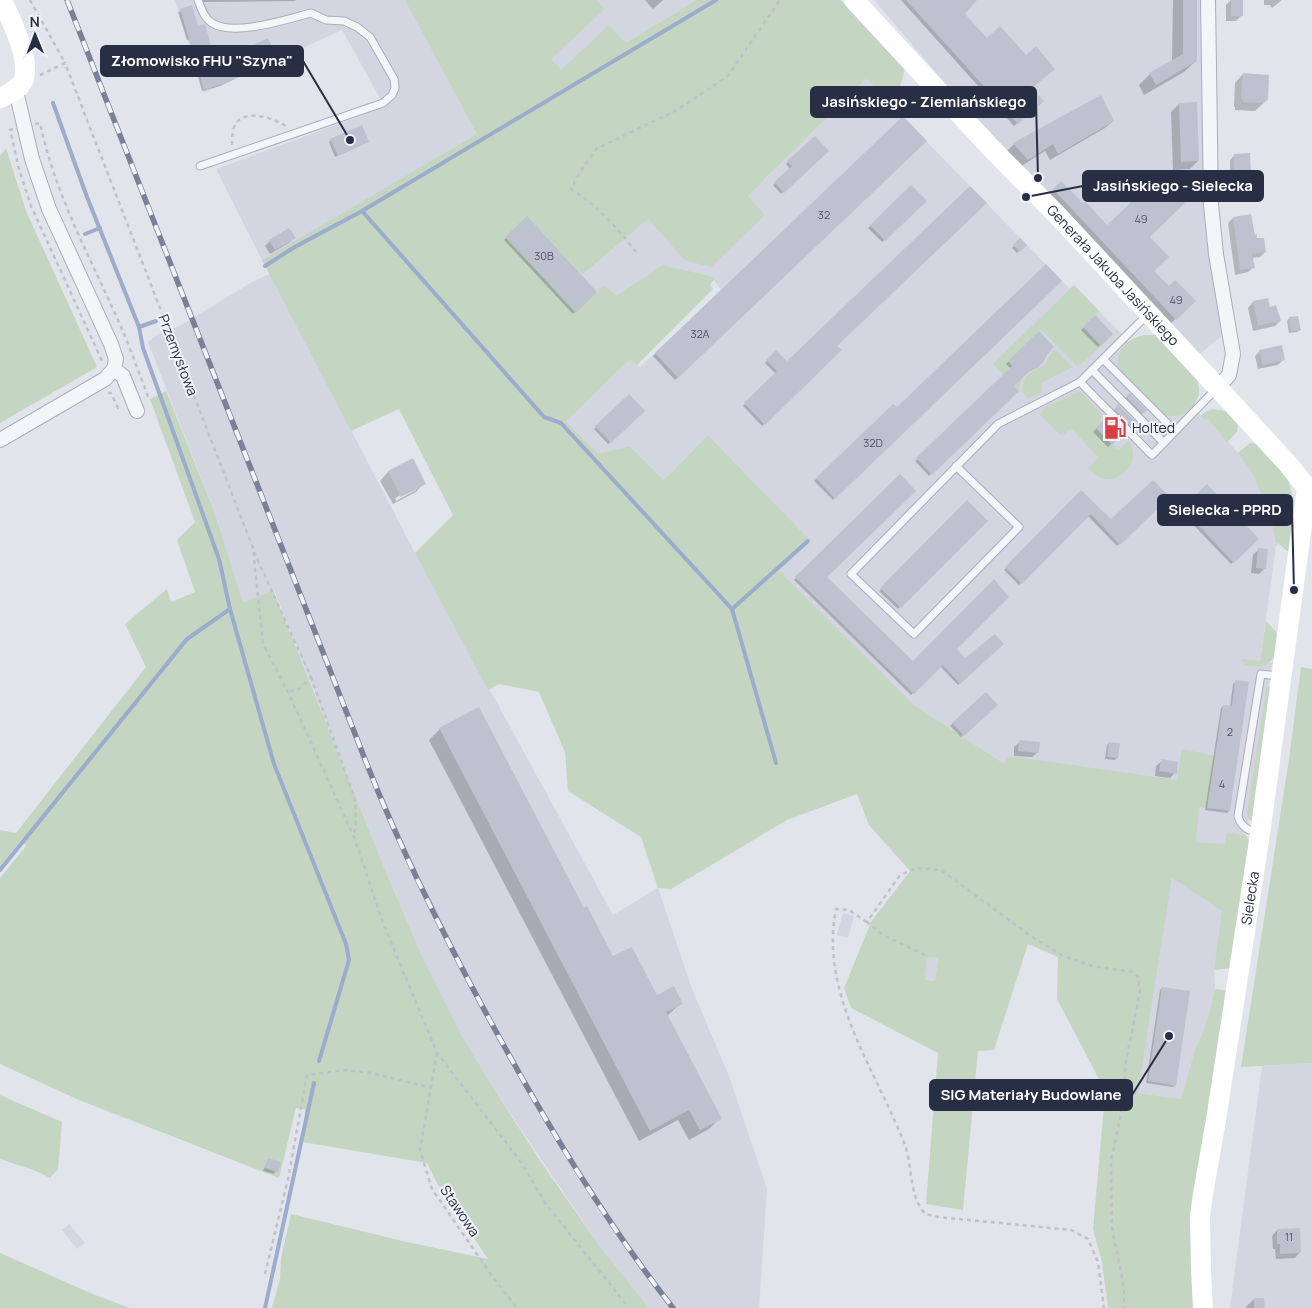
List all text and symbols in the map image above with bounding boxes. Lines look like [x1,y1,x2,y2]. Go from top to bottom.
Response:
north arrow [10,10,60,60]
text: N [30,12,40,31]
callout: Złomowisko FHU "Szyna" [101,46,303,76]
text: Złomowisko FHU "Szyna" [111,50,293,71]
callout: Jasińskiego - Ziemiańskiego [811,87,1036,117]
text: Jasińskiego - Ziemiańskiego [822,91,1026,112]
callout: Jasińskiego - Sielecka [1083,171,1263,201]
text: Jasińskiego - Sielecka [1093,175,1253,196]
street label: Generała Jakuba Jasińskiego [1043,200,1184,350]
house number: 32 [818,207,830,222]
house number: 49 [1134,211,1148,226]
house number: 30B [534,248,554,263]
house number: 49 [1169,292,1183,307]
street label: Przemysłowa [154,311,203,398]
house number: 32A [690,326,710,341]
fuel station icon: Holted [1102,415,1128,441]
place label: Holted [1132,418,1175,437]
house number: 32D [863,435,883,450]
callout: Sielecka - PPRD [1158,495,1292,525]
text: Sielecka - PPRD [1168,499,1282,520]
house number: 2 [1227,724,1233,739]
house number: 4 [1219,776,1225,791]
street label: Sielecka [1236,870,1263,926]
callout: SIG Materiały Budowlane [930,1080,1132,1110]
text: SIG Materiały Budowlane [940,1084,1122,1105]
street label: Stawowa [436,1181,485,1240]
house number: 11 [1285,1229,1293,1244]

